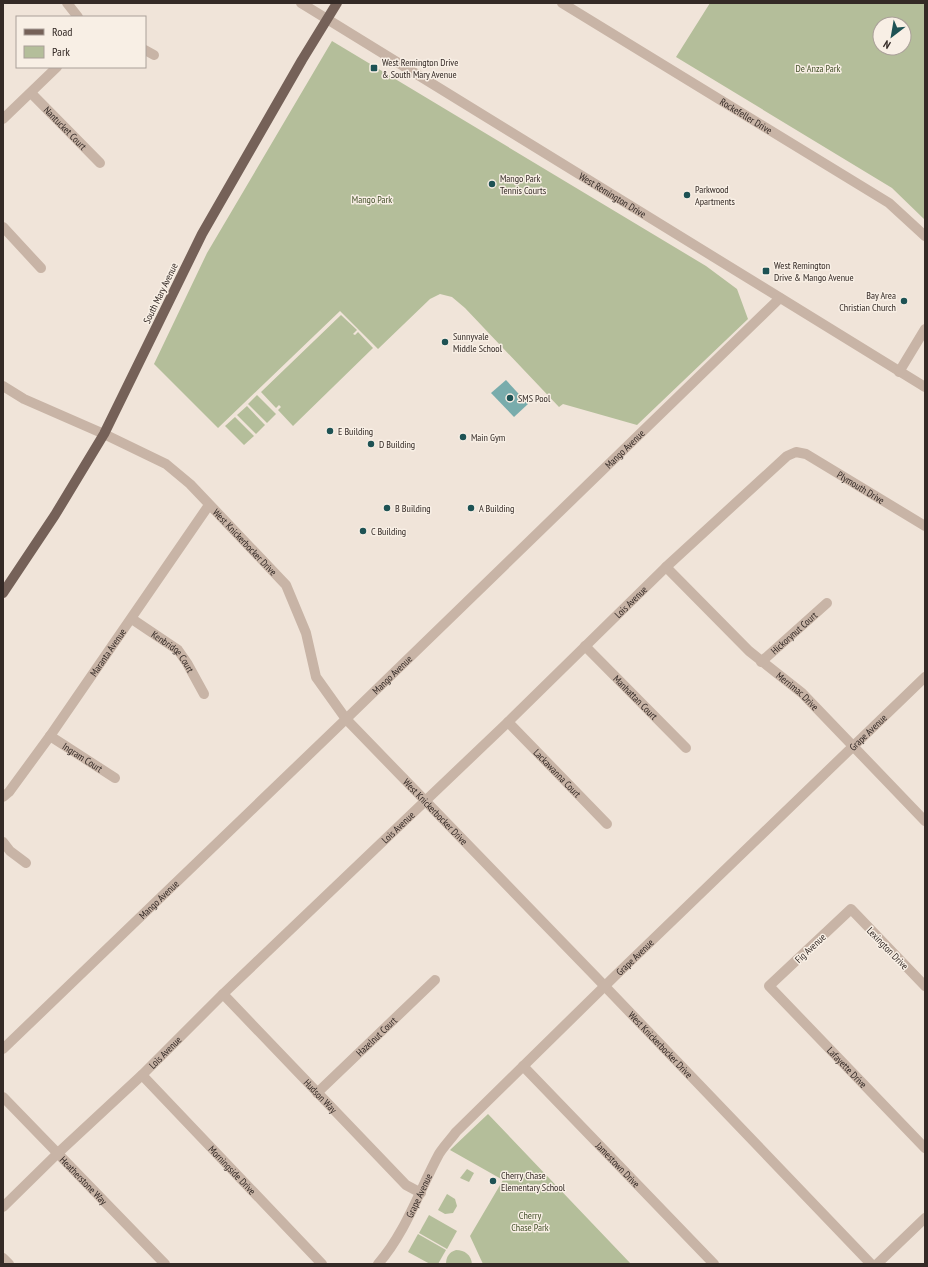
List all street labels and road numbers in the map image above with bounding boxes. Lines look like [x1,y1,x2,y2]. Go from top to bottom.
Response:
street label: Rockefeller Drive [718,95,774,137]
street label: Nantucket Court [41,104,89,153]
street label: West Remington Drive [576,170,648,221]
street label: South Mary Avenue [140,261,181,326]
street label: Mango Avenue [602,427,648,471]
street label: Plymouth Drive [834,468,887,507]
street label: West Knickerbocker Drive [210,506,280,578]
street label: Lois Avenue [612,583,650,621]
street label: Hickorynut Court [768,609,820,657]
street label: Maranta Avenue [87,626,129,679]
street label: Kenbridge Court [149,628,197,675]
street label: Mango Avenue [370,652,415,697]
street label: Merrimac Drive [773,669,821,713]
street label: Manhattan Court [610,672,660,723]
street label: Grape Avenue [847,711,890,754]
street label: Ingram Court [60,740,105,775]
street label: Lackawanna Court [530,746,584,801]
street label: West Knickerbocker Drive [400,776,470,848]
street label: Lois Avenue [379,809,417,846]
street label: Mango Avenue [136,877,182,922]
street label: Lexington Drive [864,924,911,972]
street label: Fig Avenue [792,931,829,966]
street label: Grape Avenue [613,936,657,979]
street label: West Knickerbocker Drive [625,1009,695,1081]
street label: Hazelnut Court [353,1014,400,1059]
street label: Lois Avenue [146,1033,184,1072]
street label: Lafayette Drive [824,1044,870,1091]
street label: Hudson Way [301,1076,340,1116]
street label: Jamestown Drive [592,1139,643,1190]
street label: Morningside Drive [206,1143,258,1198]
street label: Heatherstone Way [57,1154,110,1208]
street label: Grape Avenue [403,1171,435,1220]

